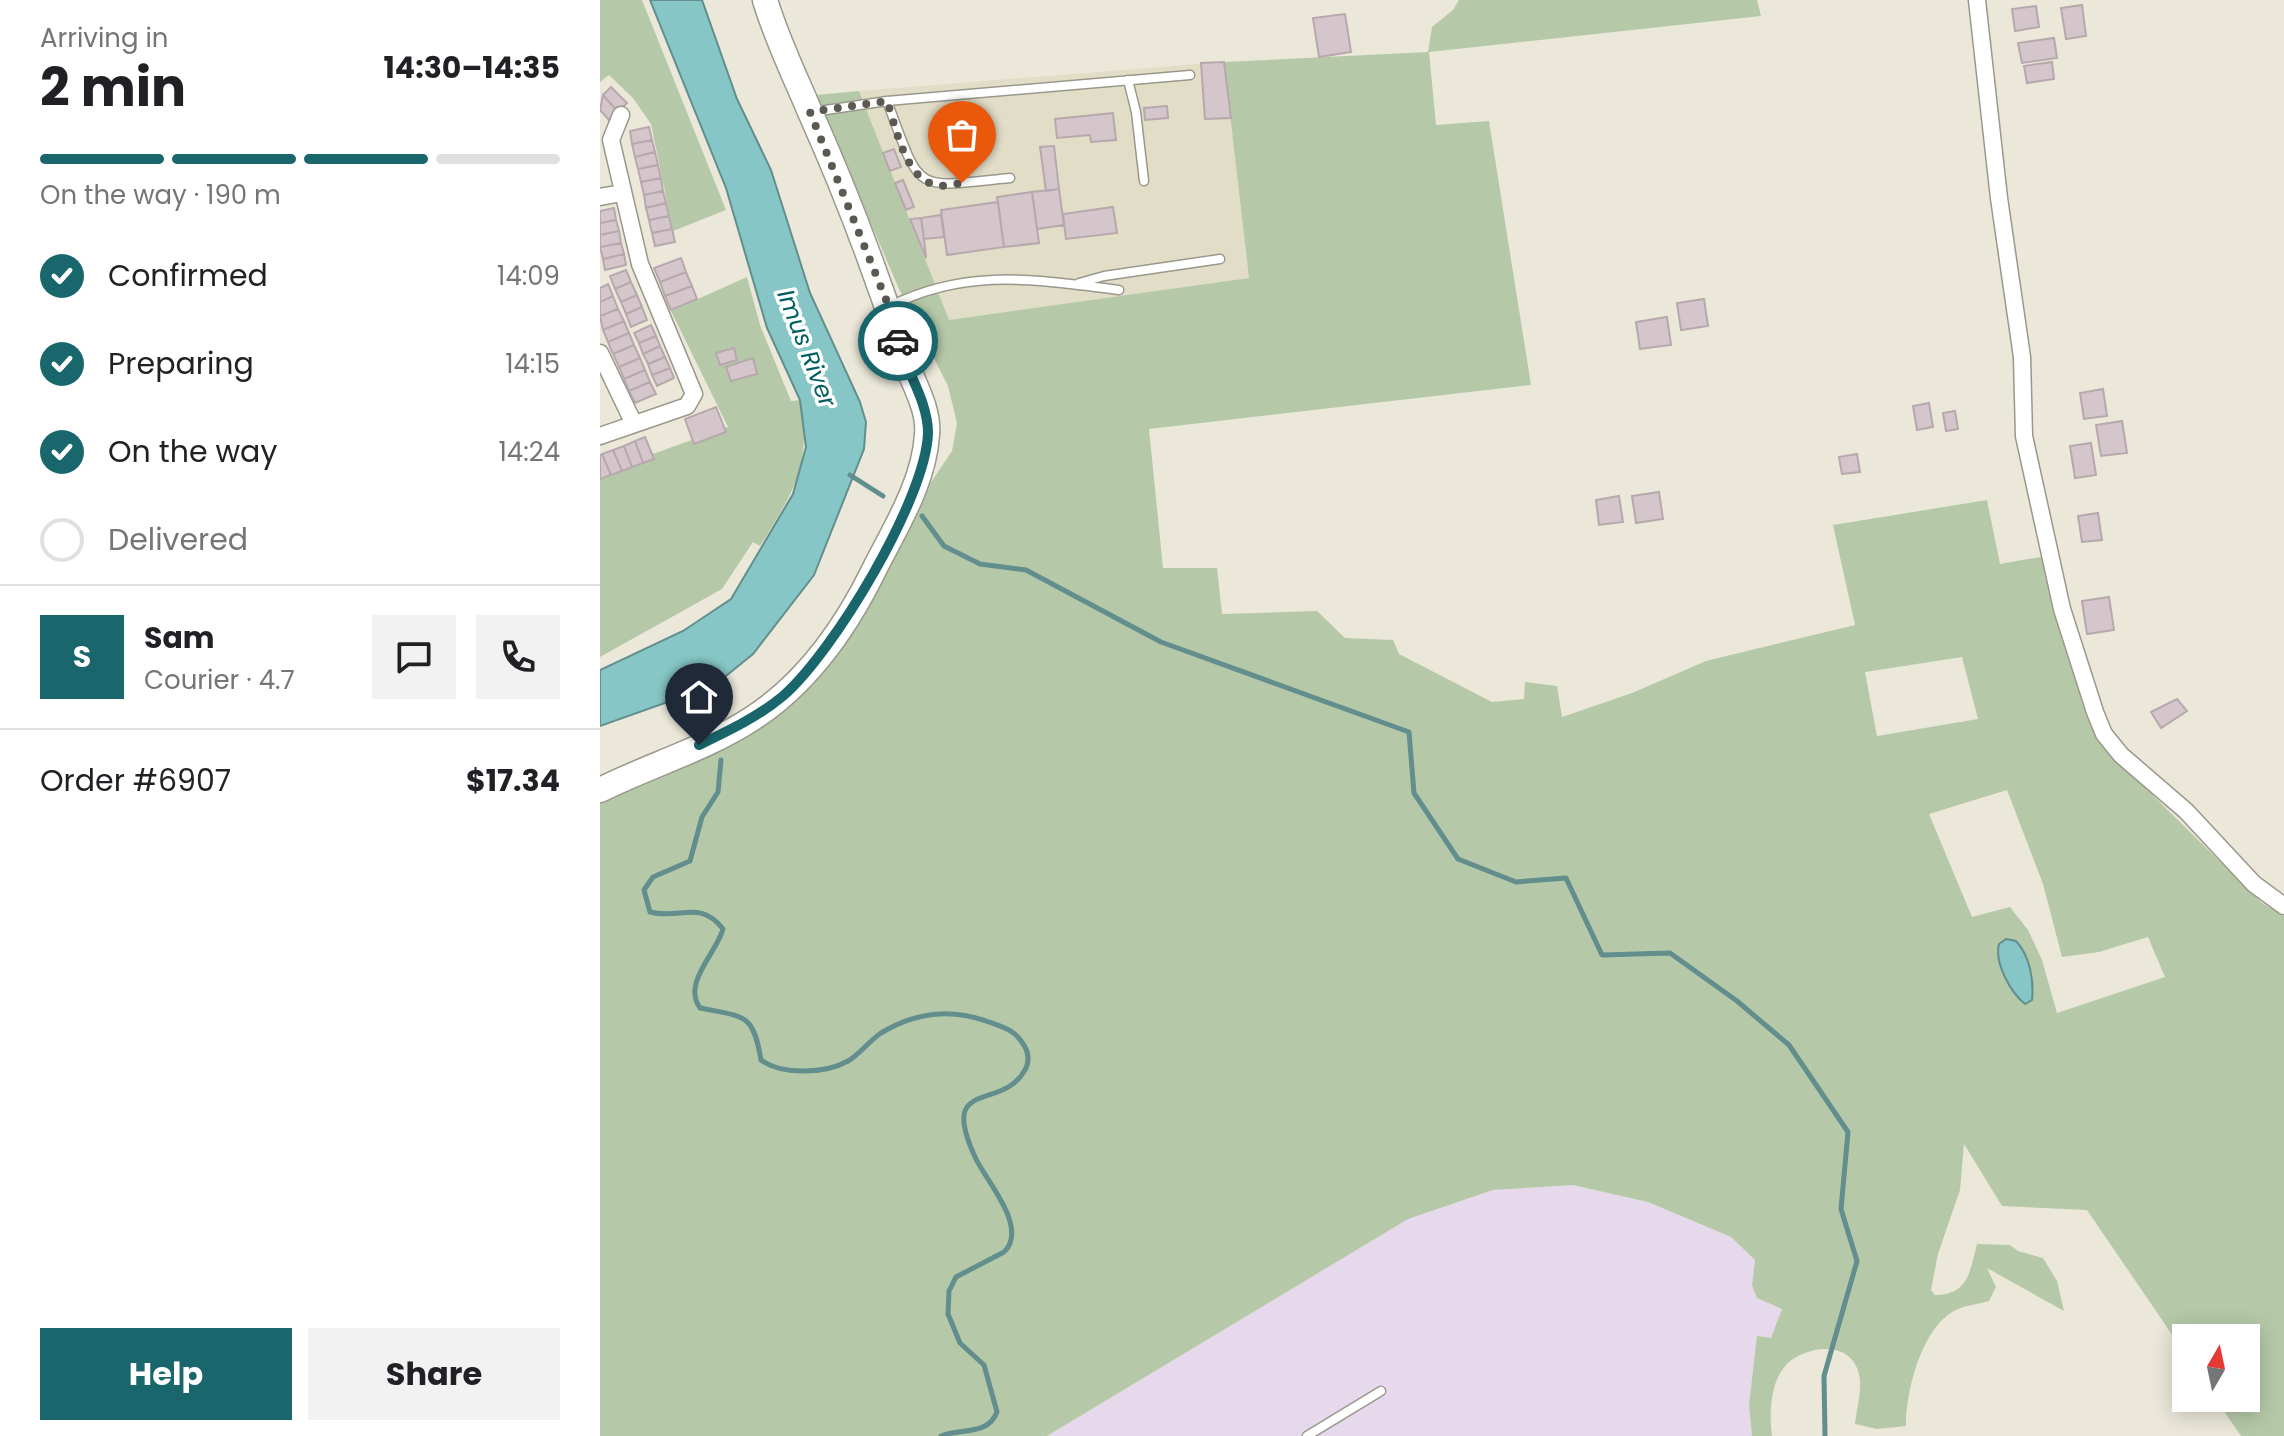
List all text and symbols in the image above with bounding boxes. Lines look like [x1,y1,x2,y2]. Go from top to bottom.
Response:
text: Arriving in [40,20,169,56]
text: 14:30–14:35 [384,46,560,89]
text: 2 min [40,51,186,124]
pin [928,101,996,183]
icon: bag [940,113,984,157]
text: On the way · 190 m [40,177,281,213]
icon: check [40,254,84,298]
text: Confirmed [108,254,268,297]
text: 14:09 [497,258,560,294]
water label: Imus River [769,284,845,413]
courier [858,301,938,381]
icon: car [876,319,920,363]
icon: check [40,342,84,386]
text: Preparing [108,342,254,385]
text: 14:15 [505,346,560,382]
icon: check [40,430,84,474]
text: On the way [108,430,277,473]
text: 14:24 [498,434,560,470]
text: Delivered [108,518,248,561]
button: chat [372,615,456,699]
button: phone [476,615,560,699]
text: Sam [144,616,215,659]
text: S [73,635,91,678]
text: Courier · 4.7 [144,662,295,698]
pin [665,663,733,745]
icon: home [677,675,721,719]
text: Order #6907 [40,759,231,802]
text: $17.34 [466,759,560,802]
north arrow [2172,1324,2260,1412]
map controls [2172,1324,2260,1412]
button: Help [40,1328,292,1420]
button: Share [308,1328,560,1420]

